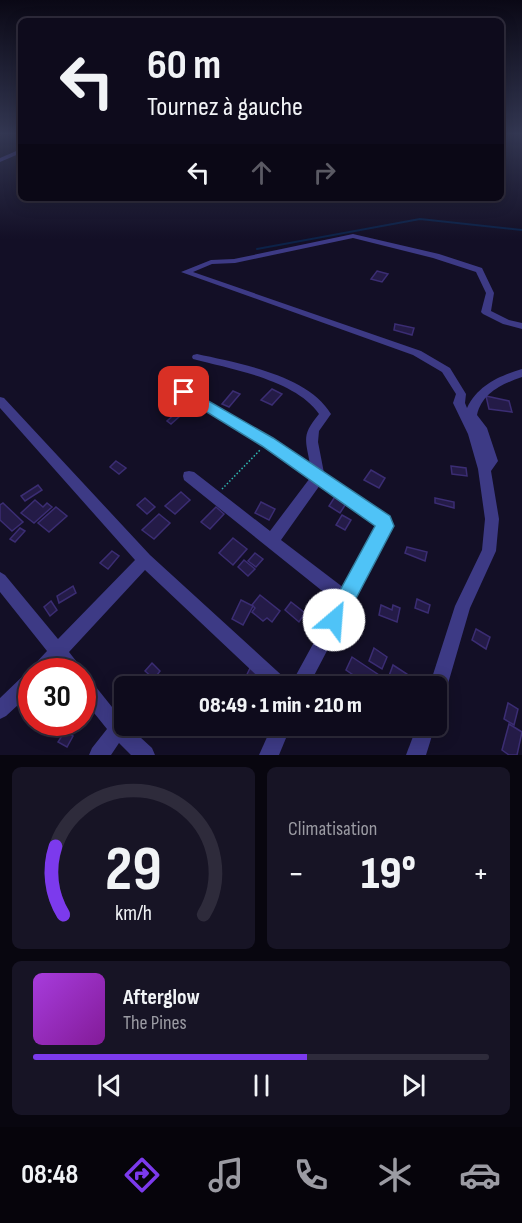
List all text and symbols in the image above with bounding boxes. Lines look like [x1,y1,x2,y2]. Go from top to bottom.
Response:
text: 60 m [147,40,221,91]
icon: left [48,42,126,120]
text: Tournez à gauche [147,91,303,123]
icon: left [182,156,215,189]
icon: ahead [245,156,278,189]
icon: right [308,156,341,189]
pin [158,366,209,417]
icon: arrive [167,375,200,408]
position arrow [302,588,366,652]
speed limit sign: 30 [18,658,96,736]
text: 08:49 · 1 min · 210 m [199,692,362,719]
text: Climatisation [288,817,377,841]
text: 29 [105,833,162,908]
text: 19° [361,847,416,902]
text: − [288,854,304,894]
text: + [473,854,489,894]
text: km/h [115,901,152,926]
text: Afterglow [123,984,200,1011]
text: The Pines [123,1011,187,1035]
icon: previous [93,1069,126,1102]
icon: pause [245,1069,278,1102]
icon: next [397,1069,430,1102]
icon: directions [121,1154,163,1196]
icon: music [205,1154,247,1196]
icon: phone [290,1154,332,1196]
icon: climate [374,1154,416,1196]
icon: car [459,1154,501,1196]
text: 08:48 [21,1159,78,1191]

